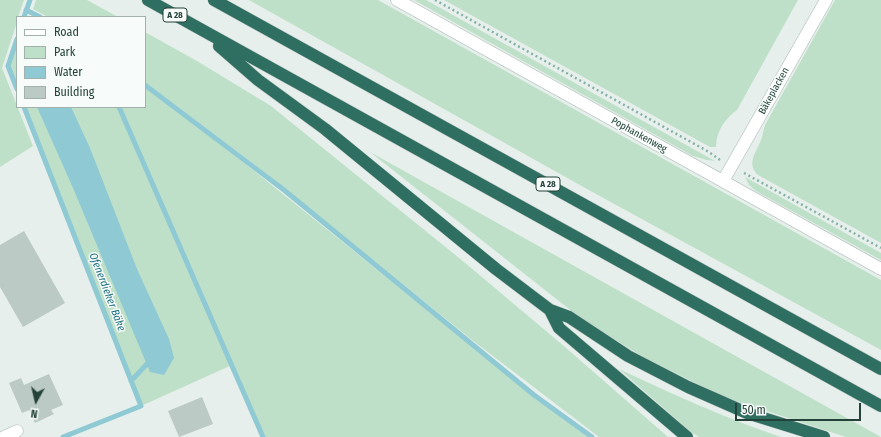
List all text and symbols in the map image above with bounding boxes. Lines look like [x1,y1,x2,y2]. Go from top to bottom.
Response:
road number: A 28 [163,8,187,22]
legend [16,16,146,108]
text: Road [54,25,79,39]
text: Park [54,45,75,59]
text: Water [54,65,82,79]
street label: Bäkeplacken [756,65,792,117]
text: Building [54,85,94,99]
street label: Pophankenweg [609,115,669,155]
road number: A 28 [536,177,560,191]
water label: Ofenerdieker Bäke [86,251,128,333]
north arrow [16,381,56,421]
scale bar [737,395,863,421]
text: 50 m [742,403,766,417]
text: N [30,406,38,420]

